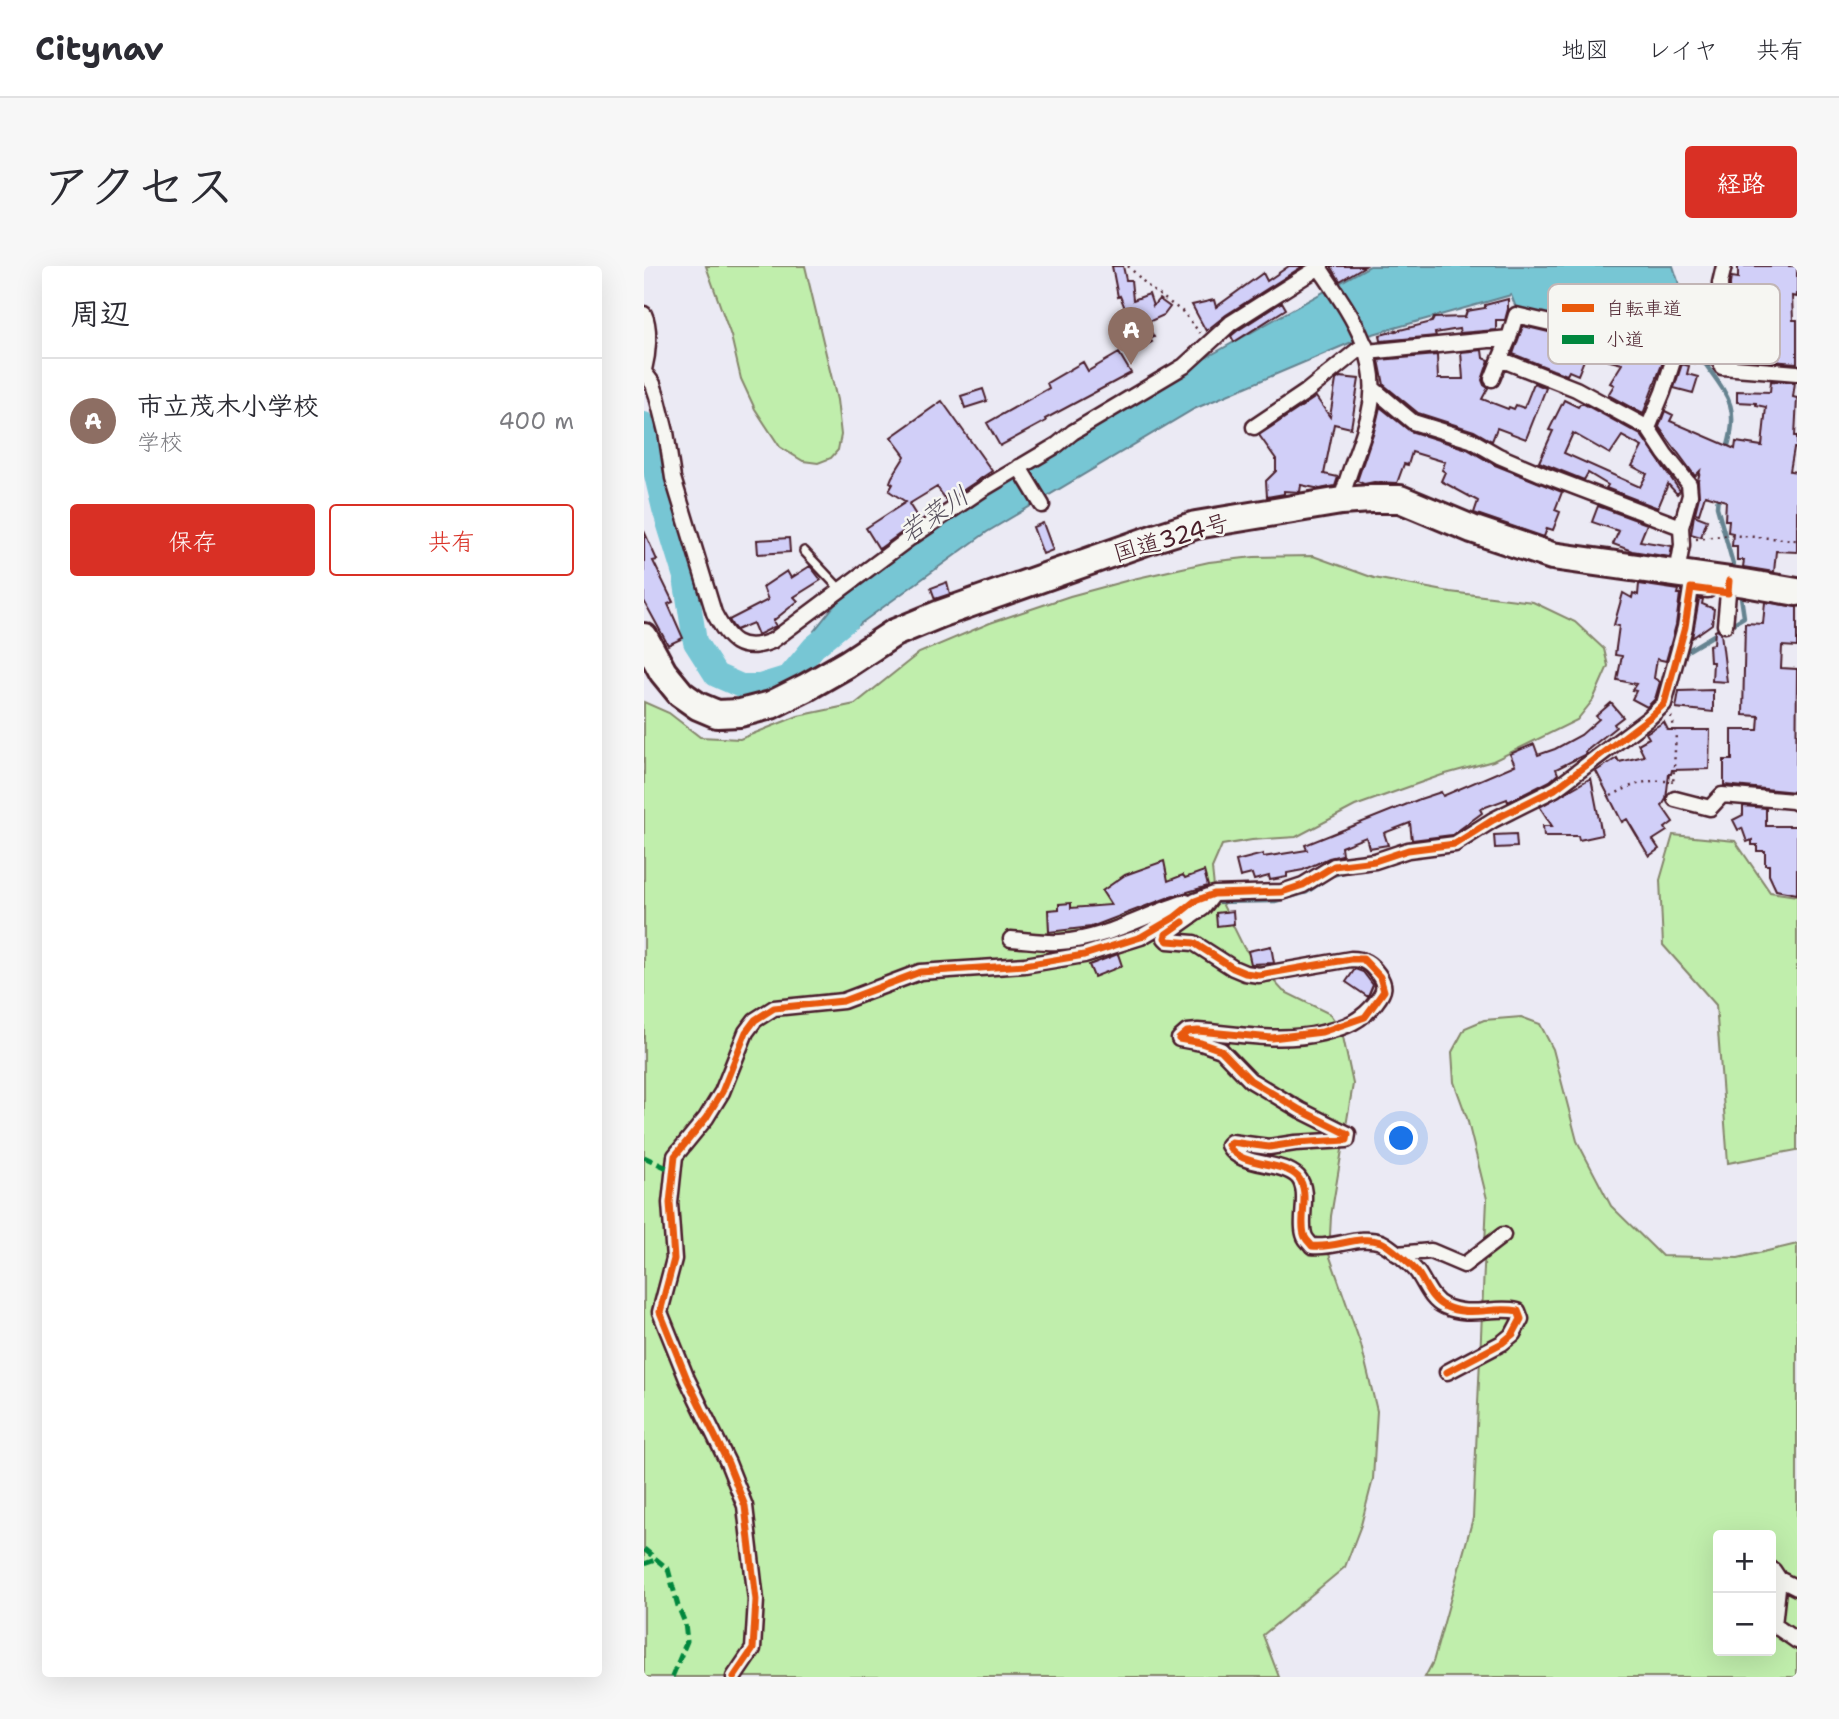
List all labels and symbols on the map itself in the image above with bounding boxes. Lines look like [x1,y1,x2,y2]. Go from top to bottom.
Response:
legend [1548,284,1780,364]
text: 自転車道 [1606,296,1682,321]
pin: A [1108,307,1154,365]
text: 小道 [1606,327,1644,352]
water label: 若菜川 [892,477,976,550]
street label: 国道324号 [1109,506,1233,570]
your location [1384,1121,1418,1155]

